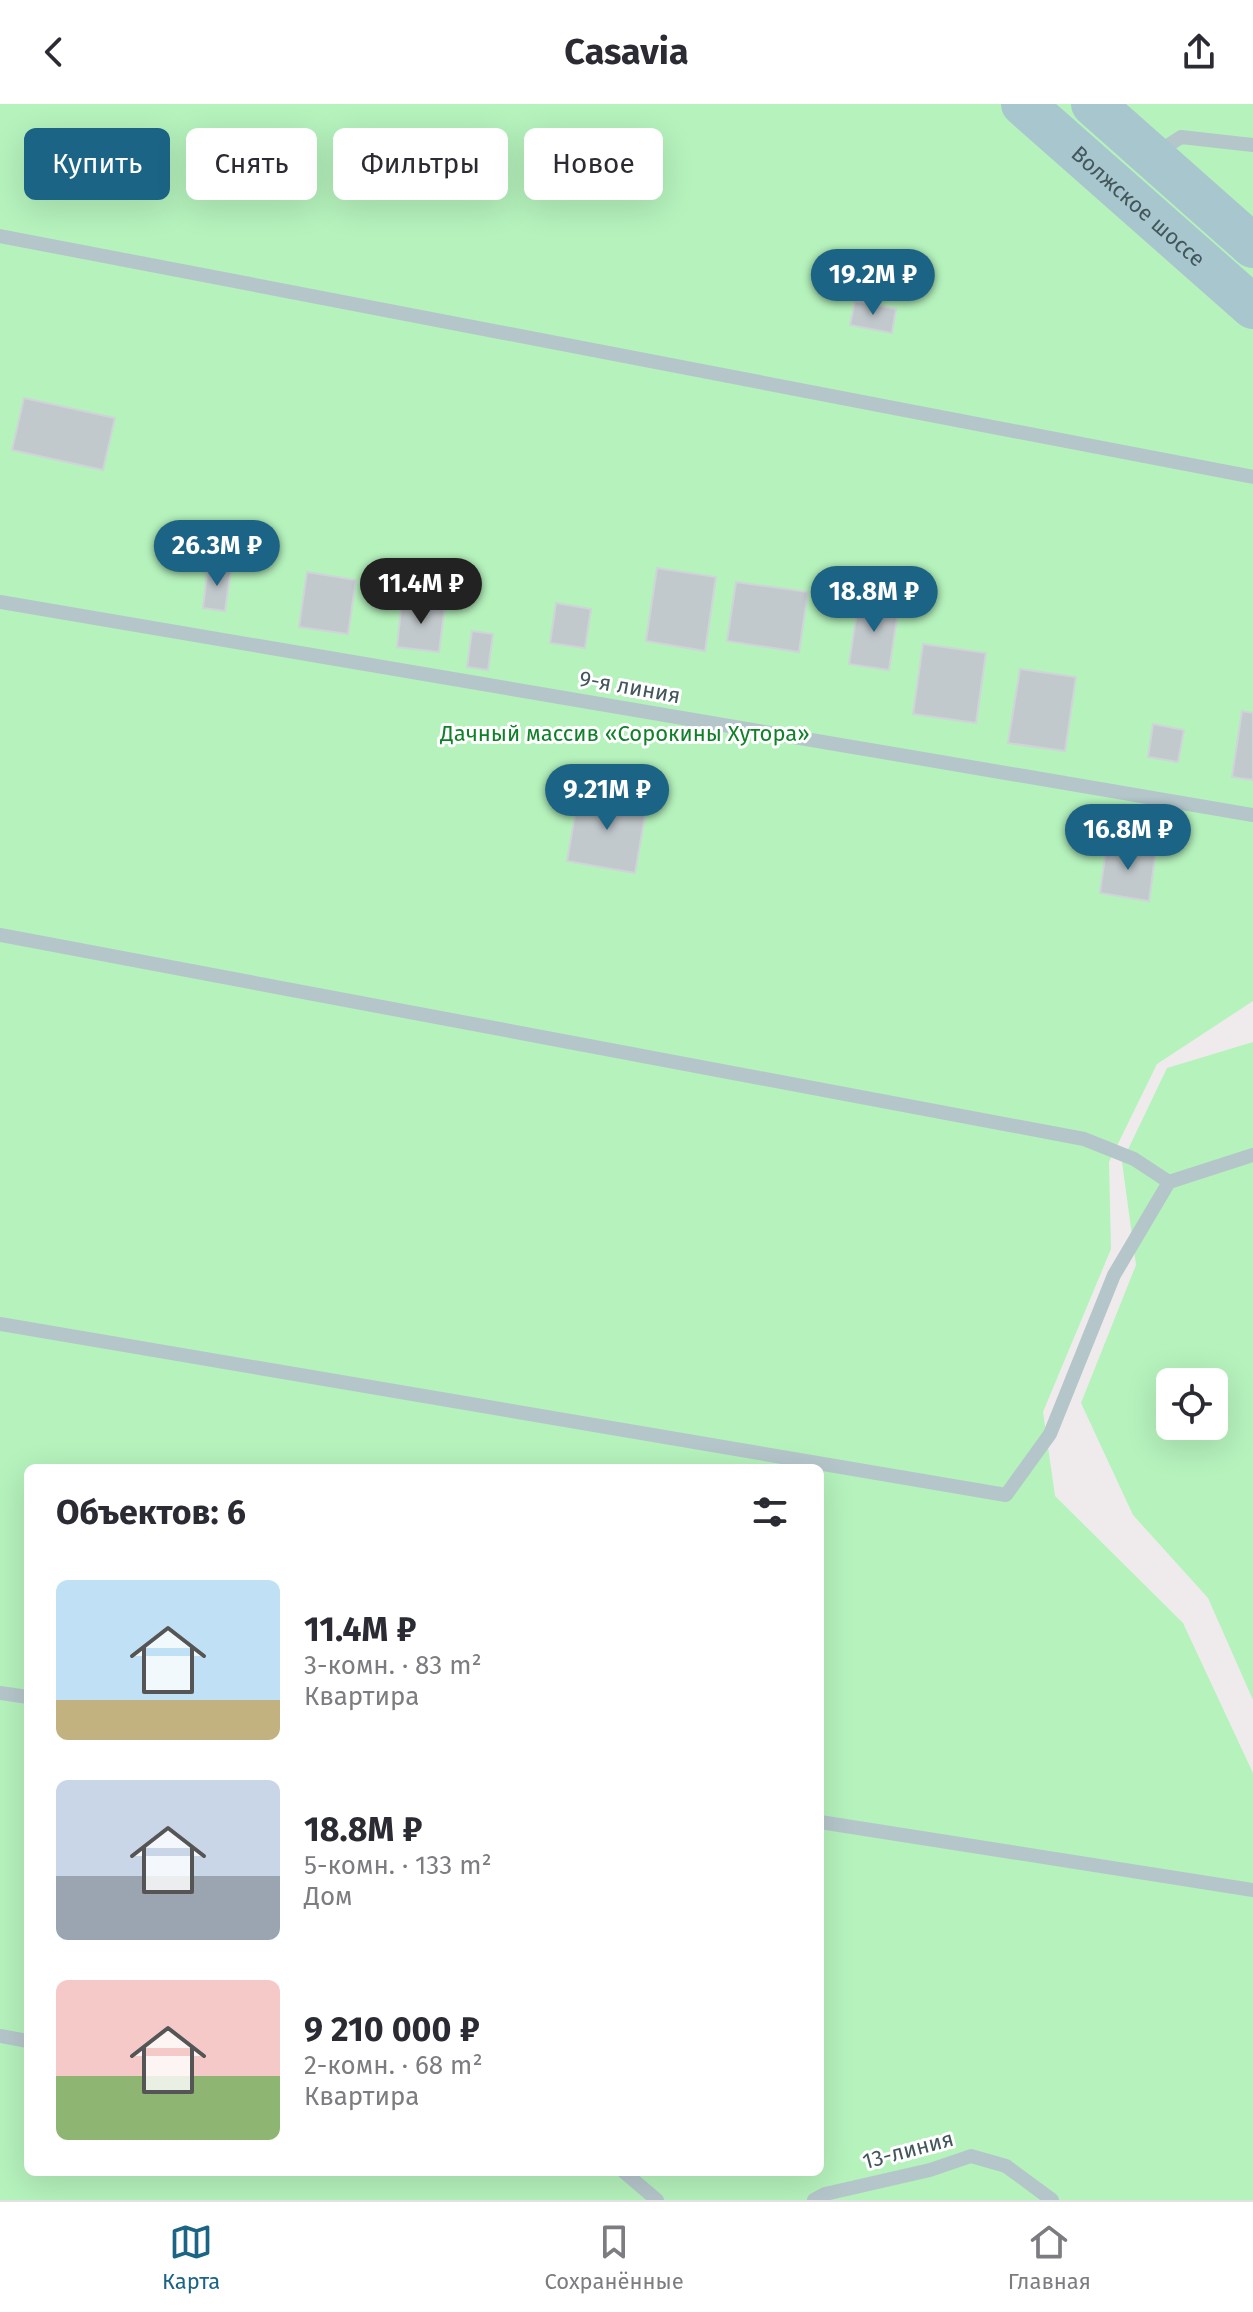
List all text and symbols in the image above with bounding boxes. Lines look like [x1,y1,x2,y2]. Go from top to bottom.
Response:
icon: back [32,30,76,74]
text: Casavia [564,30,689,74]
icon: share [1177,30,1221,74]
chip: Купить [24,128,170,200]
chip: Снять [186,128,317,200]
chip: Фильтры [333,128,508,200]
chip: Новое [524,128,663,200]
street label: Волжское шоссе [1066,140,1211,272]
pin: 19.2M ₽ [799,249,947,317]
text: 19.2M ₽ [829,259,917,290]
pin: 26.3M ₽ [143,520,291,588]
text: 26.3M ₽ [172,530,262,561]
pin: 11.4M ₽ [347,558,495,626]
pin: 18.8M ₽ [800,566,948,634]
text: 11.4M ₽ [378,568,464,599]
text: 18.8M ₽ [829,576,919,607]
street label: 9-я линия [577,665,683,709]
park label: Дачный массив «Сорокины Хутора» [439,720,810,747]
pin: 9.21M ₽ [533,764,681,832]
text: 9.21M ₽ [563,774,651,805]
pin: 16.8M ₽ [1054,804,1202,872]
text: 16.8M ₽ [1083,814,1173,845]
map controls [1156,1368,1228,1440]
button: locate [1156,1368,1228,1440]
icon: filters [748,1490,792,1534]
text: Объектов: 6 [56,1492,246,1533]
text: 11.4M ₽ [304,1609,417,1650]
icon: home [120,1612,216,1708]
text: 3-комн. · 83 m² [304,1650,482,1681]
text: Квартира [304,1681,419,1712]
text: 18.8M ₽ [304,1809,422,1850]
icon: home [120,1812,216,1908]
text: 5-комн. · 133 m² [304,1850,492,1881]
text: Дом [304,1881,353,1912]
text: 9 210 000 ₽ [304,2009,480,2050]
icon: home [120,2012,216,2108]
text: 2-комн. · 68 m² [304,2050,483,2081]
text: Квартира [304,2081,419,2112]
street label: 13-линия [860,2125,956,2175]
tab: Карта [162,2220,220,2295]
tab: Сохранённые [544,2220,684,2295]
tab: Главная [1008,2220,1091,2295]

